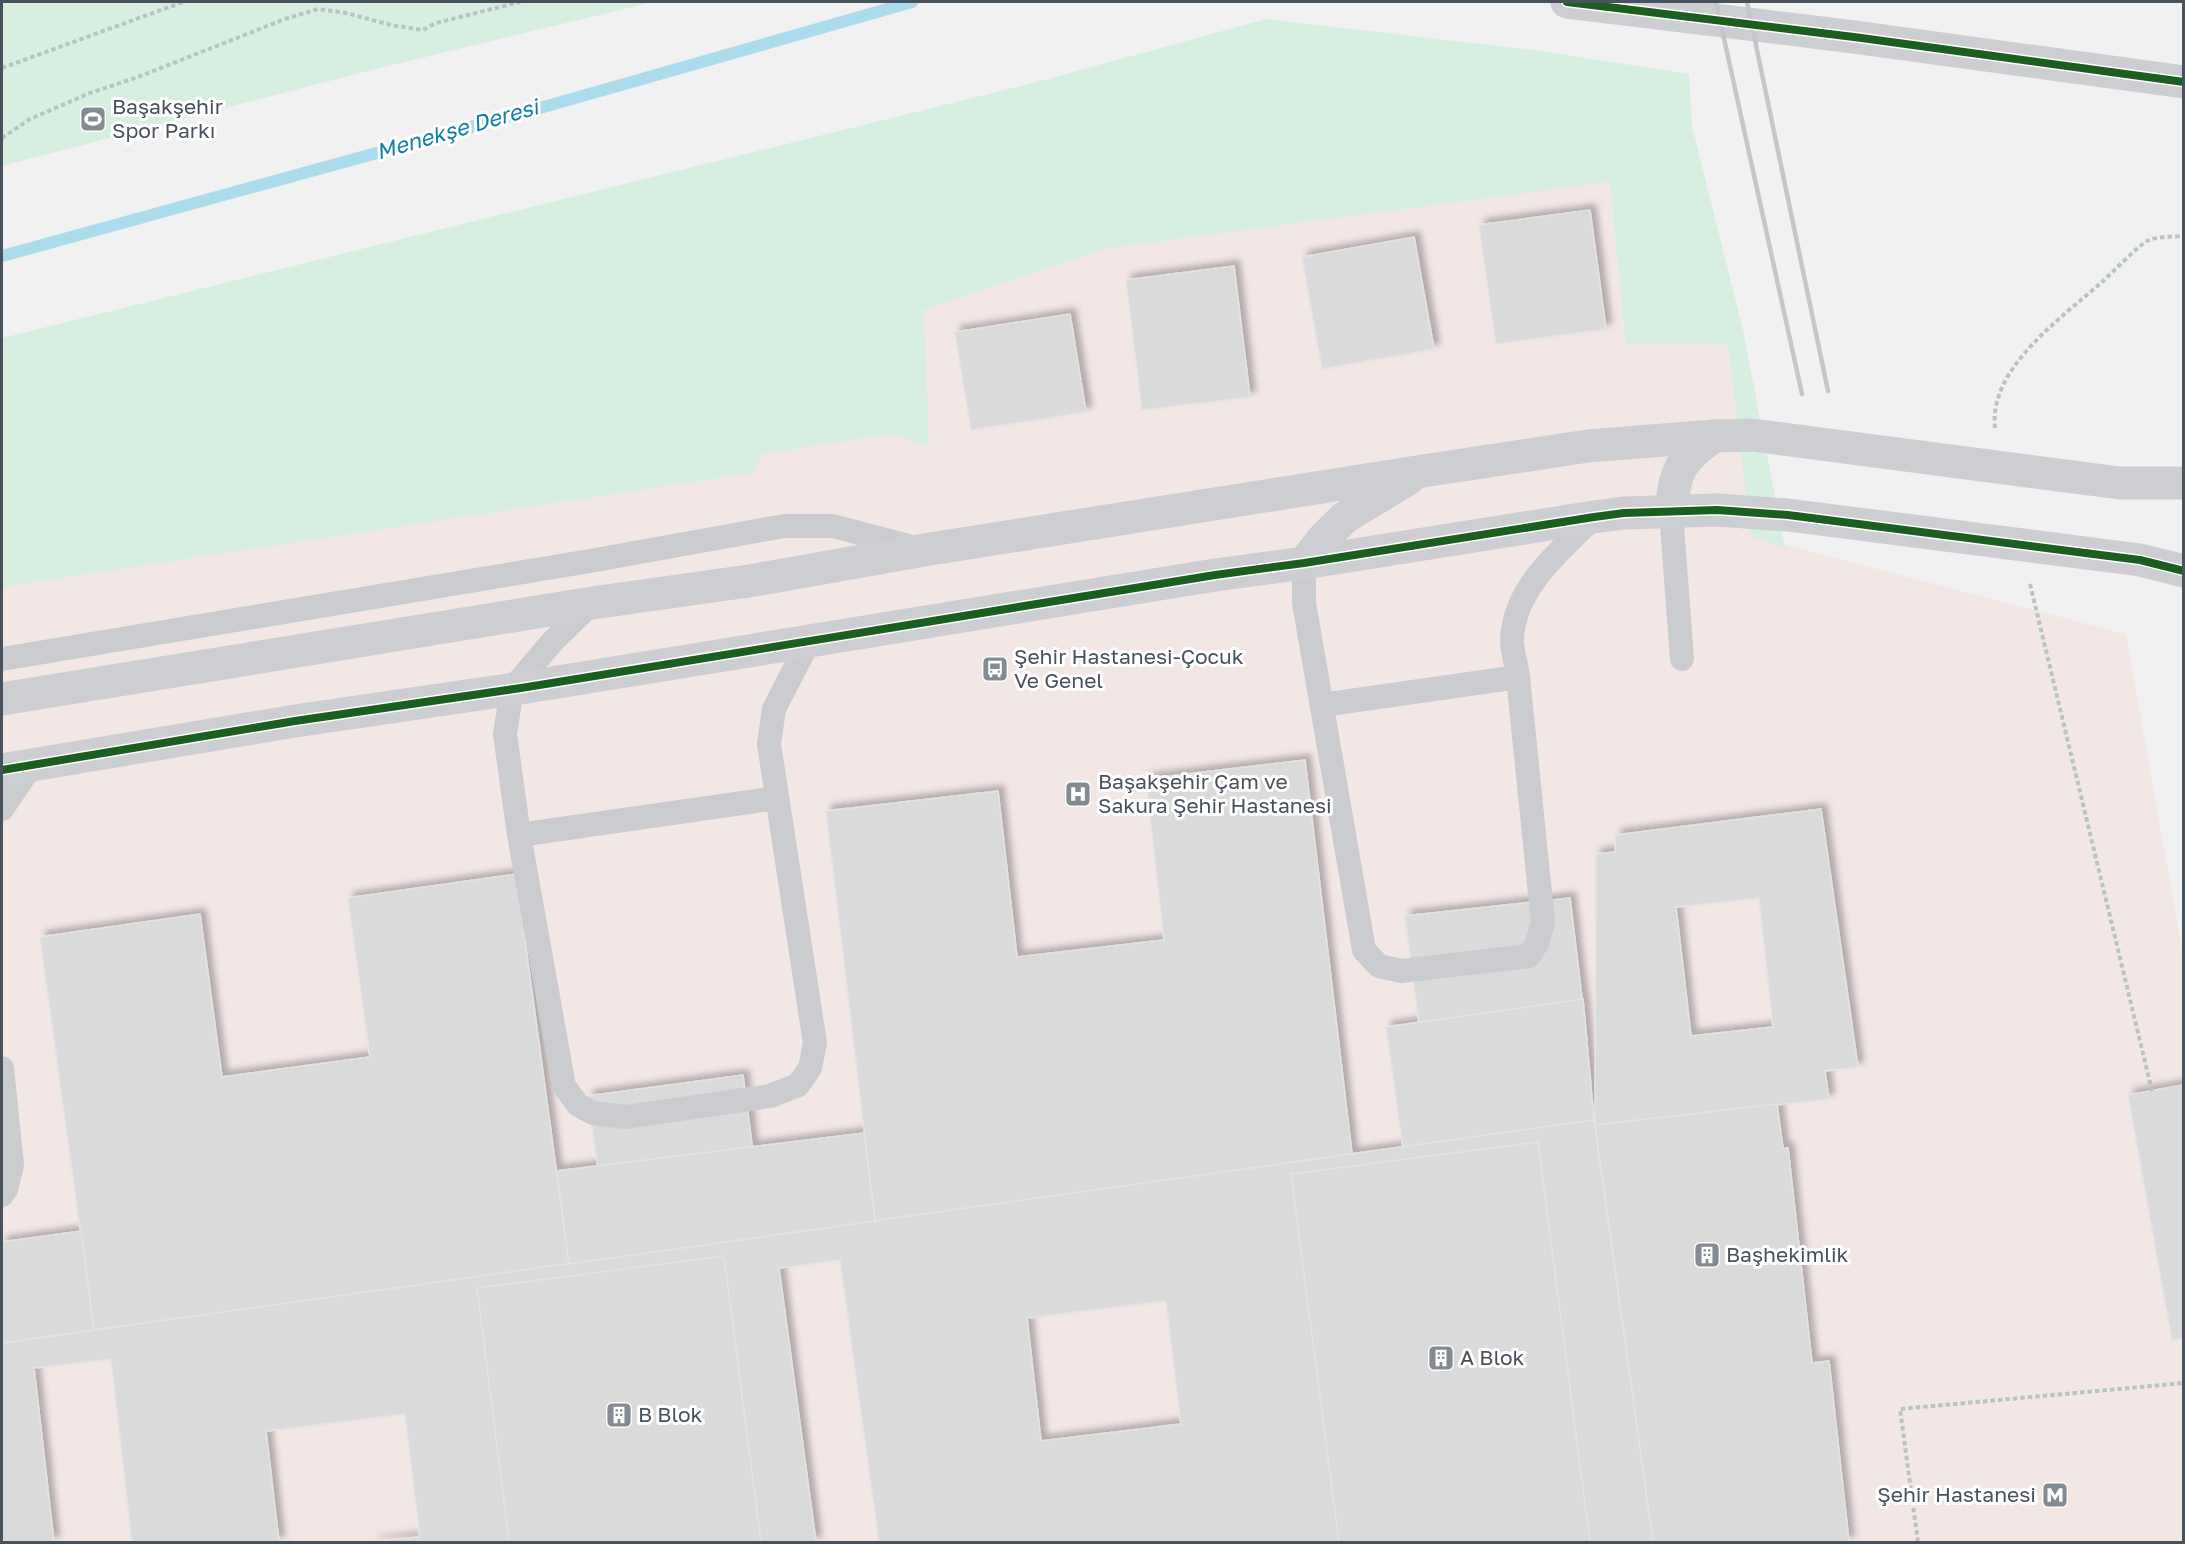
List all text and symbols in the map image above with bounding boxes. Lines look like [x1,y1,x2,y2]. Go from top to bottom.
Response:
water label: Menekşe Deresi [373,92,544,165]
place label: Başakşehir Spor Parkı [112,93,223,143]
sports icon: Başakşehir Spor Parkı [78,104,108,134]
place label: Şehir Hastanesi-Çocuk Ve Genel [1014,643,1244,693]
bus stop icon: Şehir Hastanesi-Çocuk Ve Genel [980,654,1010,684]
place label: Başakşehir Çam ve Sakura Şehir Hastanesi [1098,768,1332,818]
hospital icon: Başakşehir Çam ve Sakura Şehir Hastanesi [1063,779,1093,809]
building icon: Başhekimlik [1692,1240,1722,1270]
place label: Başhekimlik [1726,1241,1849,1267]
building icon: A Blok [1426,1343,1456,1373]
place label: A Blok [1460,1344,1524,1370]
building icon: B Blok [604,1400,634,1430]
place label: B Blok [638,1401,702,1427]
metro station icon: Şehir Hastanesi [2040,1480,2070,1510]
place label: Şehir Hastanesi [1877,1481,2036,1507]

